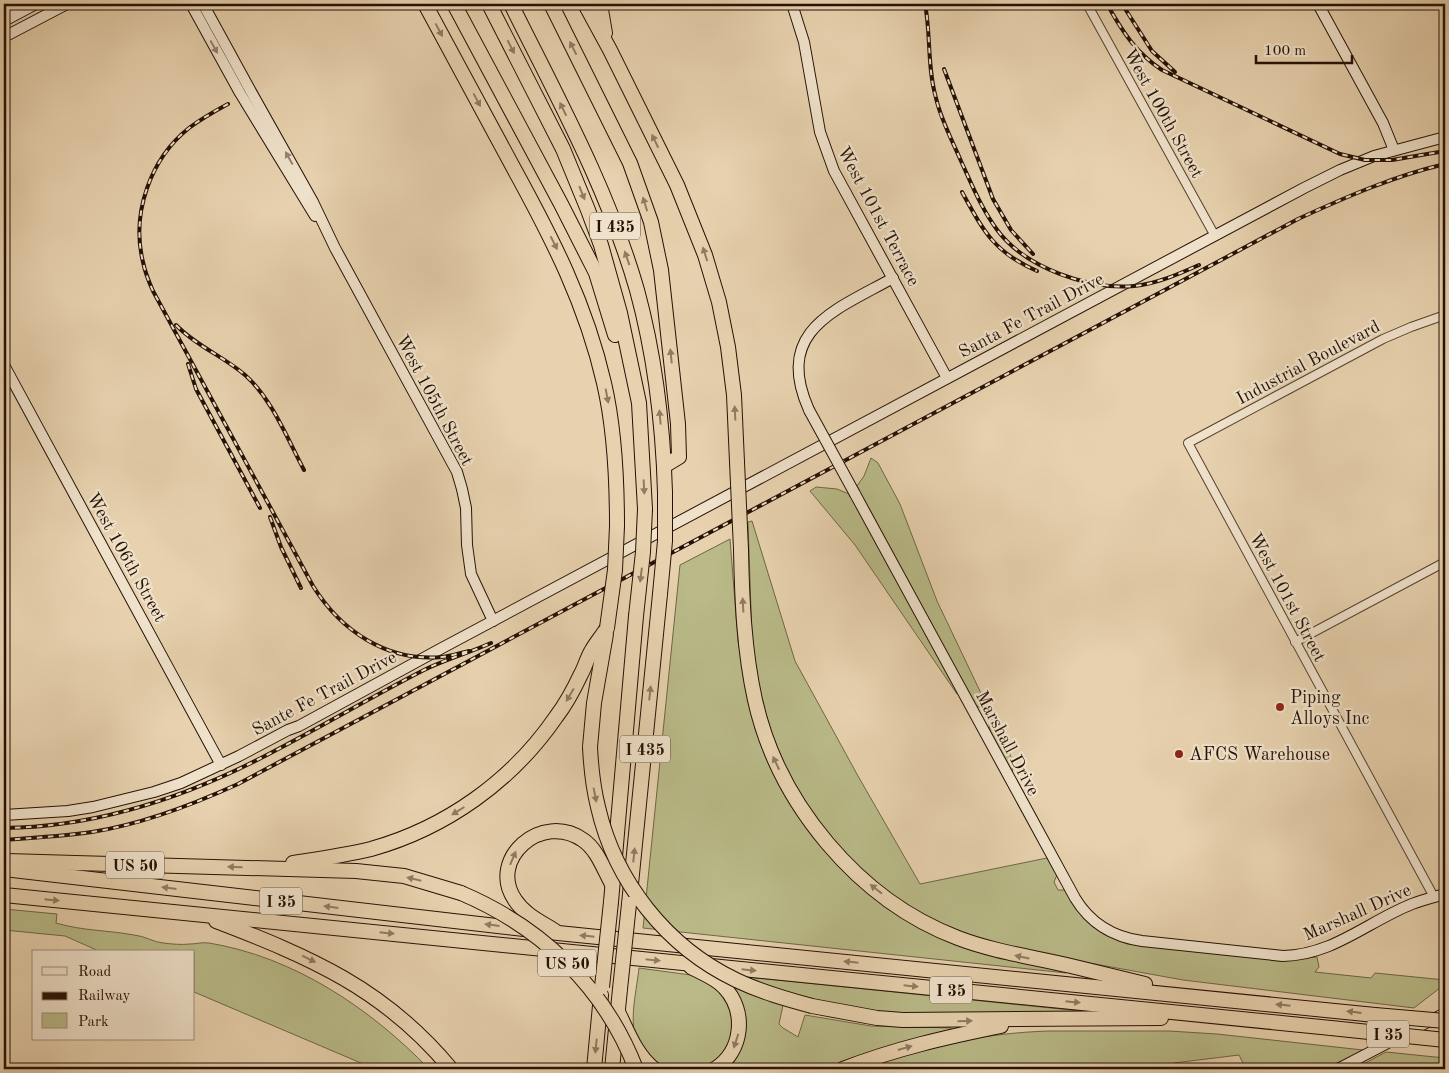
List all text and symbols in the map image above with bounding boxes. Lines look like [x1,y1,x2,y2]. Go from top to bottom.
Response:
one-way arrow [435,24,444,37]
scale bar [1256,32,1353,64]
one-way arrow [210,40,219,53]
one-way arrow [507,40,515,54]
one-way arrow [569,40,577,55]
text: 100 m [1264,44,1306,59]
street label: West 100th Street [1120,46,1206,181]
one-way arrow [473,93,481,107]
one-way arrow [559,102,567,116]
one-way arrow [651,134,659,148]
street label: West 101st Terrace [834,144,922,289]
one-way arrow [285,152,294,165]
one-way arrow [578,186,586,200]
one-way arrow [641,196,649,211]
road number: I 435 [590,212,640,240]
one-way arrow [550,236,558,250]
one-way arrow [700,246,708,261]
one-way arrow [623,251,630,266]
street label: Santa Fe Trail Drive [956,270,1107,362]
street label: Industrial Boulevard [1234,317,1383,408]
street label: West 105th Street [392,332,476,469]
one-way arrow [666,348,674,364]
one-way arrow [603,389,611,404]
one-way arrow [731,405,739,421]
one-way arrow [656,409,664,425]
one-way arrow [641,479,649,495]
street label: West 106th Street [83,490,169,625]
street label: West 101st Street [1246,530,1329,665]
one-way arrow [636,567,644,583]
one-way arrow [738,597,746,613]
street label: Sante Fe Trail Drive [249,648,400,740]
one-way arrow [646,685,654,701]
street label: Marshall Drive [972,688,1042,799]
one-way arrow [565,689,574,702]
place label: Piping Alloys Inc [1290,689,1370,728]
marker: Piping Alloys Inc [1274,701,1286,713]
road number: I 435 [620,736,670,762]
place label: AFCS Warehouse [1189,746,1330,764]
marker: AFCS Warehouse [1173,748,1185,760]
one-way arrow [772,756,780,770]
one-way arrow [592,788,600,804]
one-way arrow [451,806,464,815]
one-way arrow [630,847,638,863]
one-way arrow [510,851,518,865]
road number: US 50 [106,852,164,878]
one-way arrow [226,863,242,871]
one-way arrow [406,875,421,883]
street label: Marshall Drive [1301,881,1414,945]
one-way arrow [161,884,177,892]
one-way arrow [870,884,883,895]
road number: I 35 [260,888,302,914]
one-way arrow [45,896,61,904]
one-way arrow [323,903,339,911]
one-way arrow [484,921,500,929]
one-way arrow [379,929,395,937]
one-way arrow [579,932,595,940]
legend [32,950,195,1040]
road number: US 50 [538,950,596,976]
one-way arrow [1014,952,1030,960]
one-way arrow [302,955,317,963]
one-way arrow [645,956,661,964]
one-way arrow [843,958,859,966]
text: Road [78,965,112,980]
one-way arrow [742,966,758,974]
road number: I 35 [930,976,972,1004]
one-way arrow [903,982,919,990]
text: Railway [78,989,131,1004]
one-way arrow [1065,998,1081,1006]
one-way arrow [1275,1001,1291,1009]
one-way arrow [1345,1008,1361,1016]
text: Park [78,1015,109,1030]
one-way arrow [957,1016,973,1024]
road number: I 35 [1367,1021,1409,1048]
one-way arrow [732,1034,740,1049]
one-way arrow [592,1038,600,1054]
one-way arrow [898,1043,913,1051]

